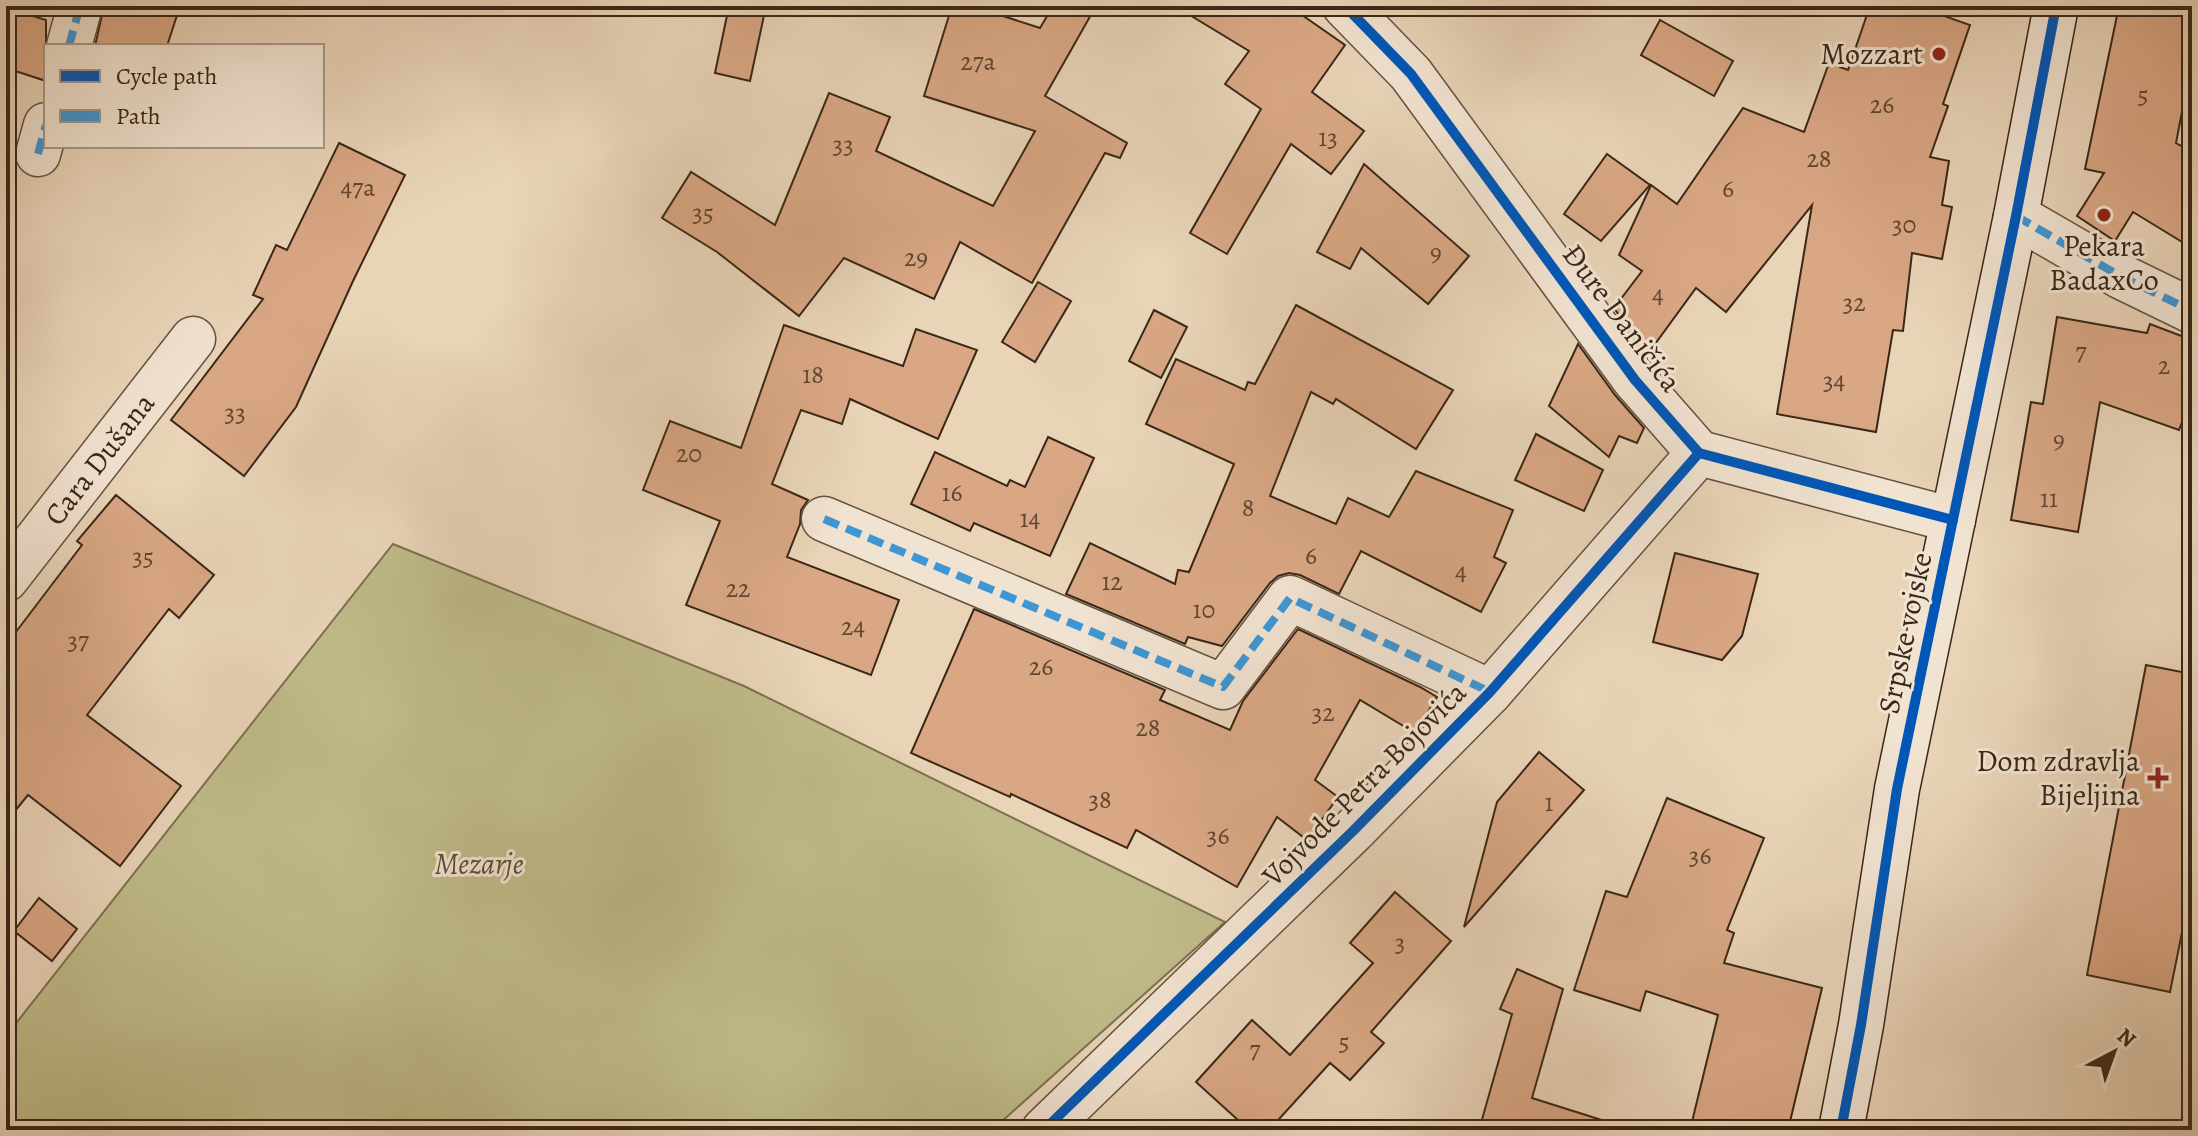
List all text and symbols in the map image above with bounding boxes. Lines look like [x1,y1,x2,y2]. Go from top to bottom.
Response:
place label: Mozzart [1820,34,1923,74]
legend [44,44,324,148]
house number: 27a [960,44,996,79]
marker: Mozzart [1930,45,1948,63]
text: Cycle path [116,60,217,92]
house number: 5 [2137,77,2149,112]
house number: 26 [1870,87,1894,122]
text: Path [116,100,161,132]
house number: 13 [1318,120,1338,155]
house number: 33 [832,127,854,162]
house number: 28 [1807,141,1831,176]
house number: 47a [341,170,375,205]
house number: 6 [1722,171,1734,206]
house number: 35 [692,195,714,230]
marker: Pekara BadaxCo [2095,206,2113,224]
house number: 30 [1892,207,1916,242]
place label: Pekara BadaxCo [2049,226,2159,300]
house number: 9 [1430,235,1442,270]
street label: Đure Daničića [1553,236,1691,400]
house number: 29 [904,240,928,275]
house number: 4 [1652,277,1664,312]
house number: 32 [1842,285,1866,320]
house number: 7 [2076,334,2087,369]
house number: 2 [2158,348,2170,383]
house number: 18 [802,357,824,392]
house number: 34 [1823,363,1846,398]
street label: Cara Dušana [35,385,164,534]
house number: 33 [224,395,246,430]
house number: 9 [2053,422,2065,457]
house number: 20 [676,436,702,471]
house number: 16 [942,475,962,510]
house number: 11 [2040,481,2058,516]
house number: 8 [1242,490,1254,525]
house number: 14 [1020,501,1041,536]
house number: 6 [1305,538,1317,573]
house number: 35 [132,539,154,574]
street label: Srpske vojske [1868,549,1942,717]
house number: 4 [1455,554,1467,589]
house number: 12 [1101,564,1123,599]
house number: 22 [726,571,750,606]
house number: 10 [1193,592,1215,627]
house number: 24 [841,609,865,644]
house number: 37 [67,623,89,658]
house number: 26 [1029,649,1053,684]
street label: Vojvode Petra Bojovića [1252,673,1475,896]
house number: 32 [1311,695,1335,730]
house number: 28 [1136,710,1160,745]
place label: Dom zdravlja Bijeljina [1976,741,2140,815]
marker: Dom zdravlja Bijeljina [2147,767,2169,789]
house number: 38 [1088,782,1112,817]
house number: 1 [1545,785,1554,820]
house number: 36 [1207,818,1229,853]
house number: 36 [1689,838,1711,873]
park label: Mezarje [435,844,524,884]
house number: 3 [1395,925,1405,960]
north arrow [2074,1012,2154,1092]
text: N [2111,1021,2142,1054]
house number: 5 [1338,1024,1350,1059]
house number: 7 [1250,1032,1261,1067]

